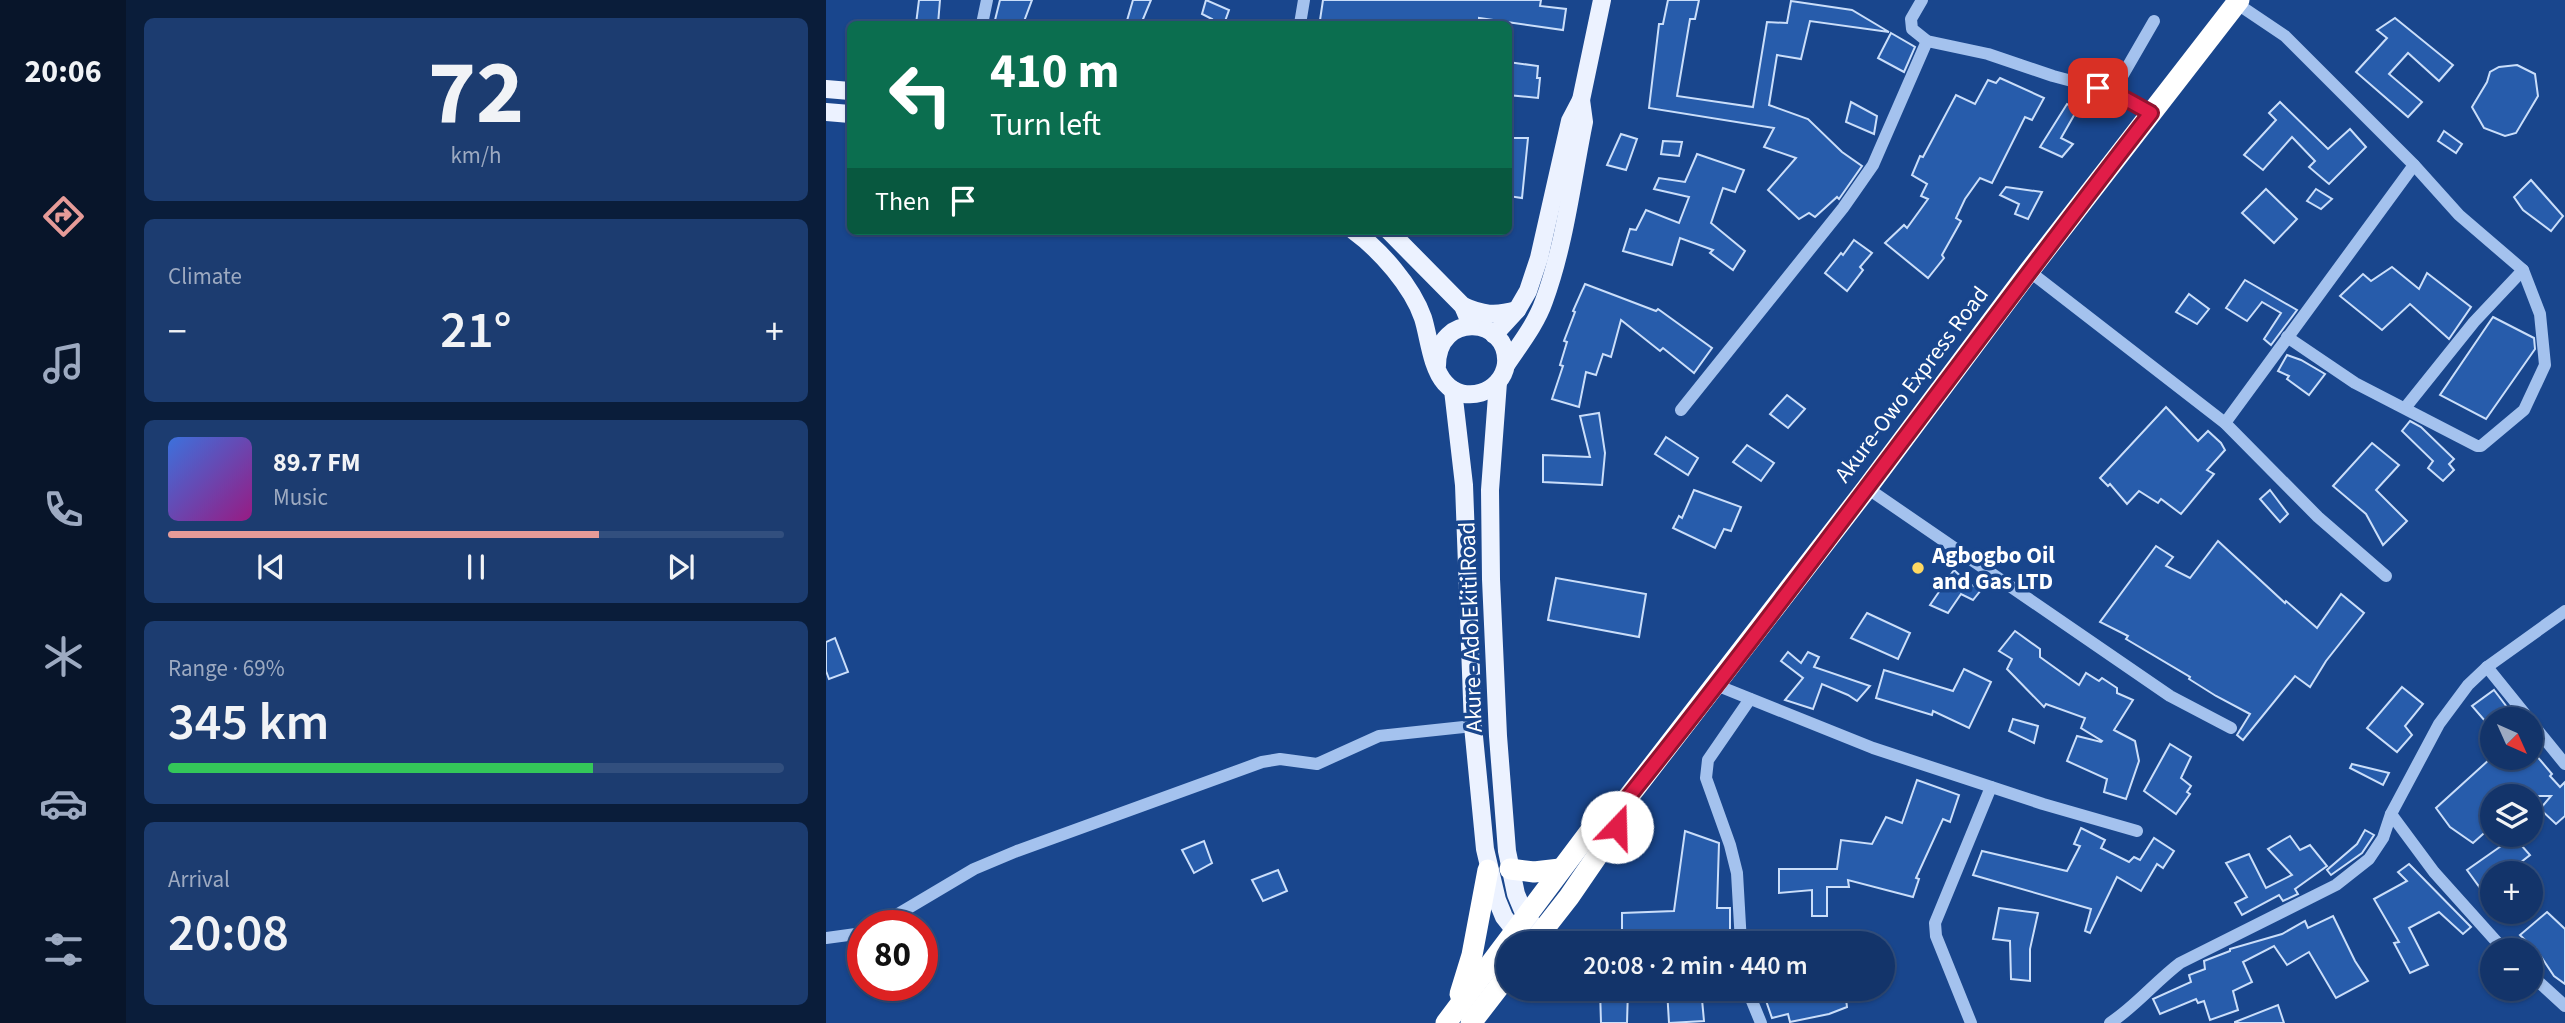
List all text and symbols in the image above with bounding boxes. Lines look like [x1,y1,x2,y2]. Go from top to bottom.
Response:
text: 72 [428,29,524,158]
text: 410 m [990,37,1119,107]
text: 20:06 [24,49,102,95]
icon: left [875,49,966,140]
pin [2068,58,2128,118]
icon: arrive [2079,69,2117,107]
text: Turn left [990,102,1101,148]
text: km/h [450,139,502,172]
icon: arrive [944,182,982,220]
text: Then [875,183,930,220]
icon: directions [39,192,88,241]
text: Climate [168,260,242,293]
street label: Akure-Owo Express Road [1827,279,1996,489]
text: 21° [440,294,512,368]
text: − [168,305,187,359]
text: + [765,305,784,359]
icon: music [39,339,88,388]
text: 89.7 FM [273,444,361,481]
text: Music [273,481,328,514]
icon: phone [39,485,88,534]
street label: Akure - Ado Ekiti Road [1450,521,1491,733]
place label: Agbogbo Oil and Gas LTD [1931,539,2055,598]
icon: previous [252,548,290,586]
icon: pause [457,548,495,586]
icon: next [662,548,700,586]
marker: Agbogbo Oil and Gas LTD [1910,560,1926,576]
icon: climate [39,632,88,681]
text: Range · 69% [168,652,285,685]
text: 345 km [168,686,329,760]
north arrow [2480,707,2543,770]
map controls [2480,707,2543,1001]
icon: car [39,779,88,828]
button: layers [2480,784,2543,847]
position arrow [1580,790,1654,864]
button: + [2480,861,2543,924]
text: Arrival [168,863,230,896]
text: 20:08 [168,897,289,971]
speed limit sign: 80 [847,910,938,1001]
icon: filters [39,925,88,974]
button: − [2480,938,2543,1001]
text: 20:08 · 2 min · 440 m [1583,947,1808,984]

